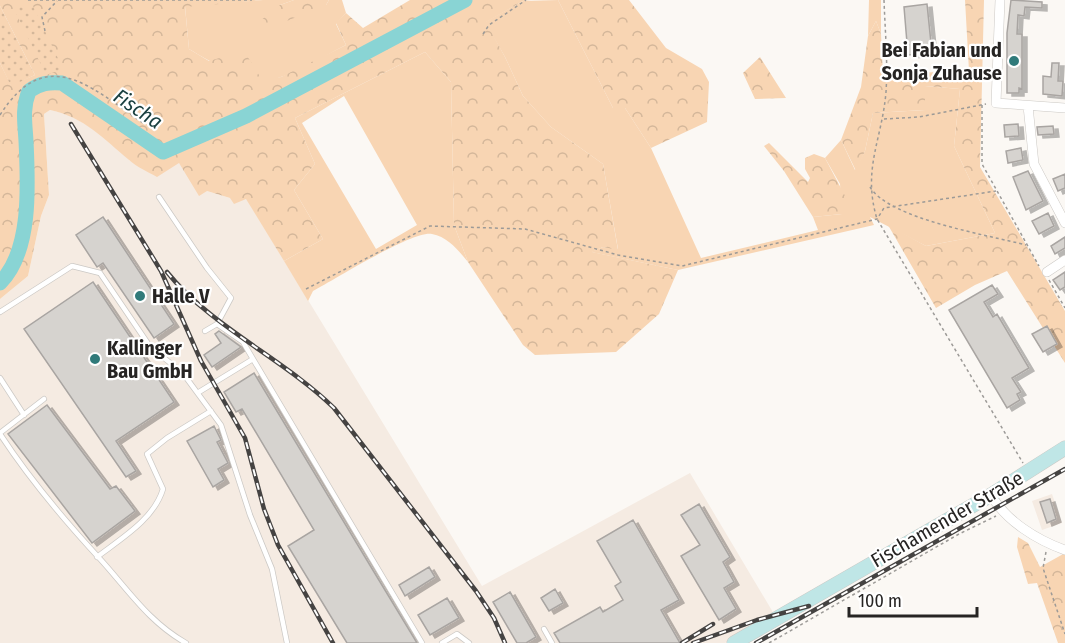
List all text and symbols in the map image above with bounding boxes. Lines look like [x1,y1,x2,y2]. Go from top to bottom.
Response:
place label: Bei Fabian und Sonja Zuhause [881,38,1002,85]
marker: Bei Fabian und Sonja Zuhause [1007,54,1021,68]
water label: Fischa [109,83,167,135]
place label: Halle V [152,284,210,308]
marker: Halle V [133,289,147,303]
place label: Kallinger Bau GmbH [107,336,193,383]
marker: Kallinger Bau GmbH [88,352,102,366]
street label: Fischamender Straße [867,466,1027,572]
scale bar [849,580,976,618]
text: 100 m [858,590,902,612]

